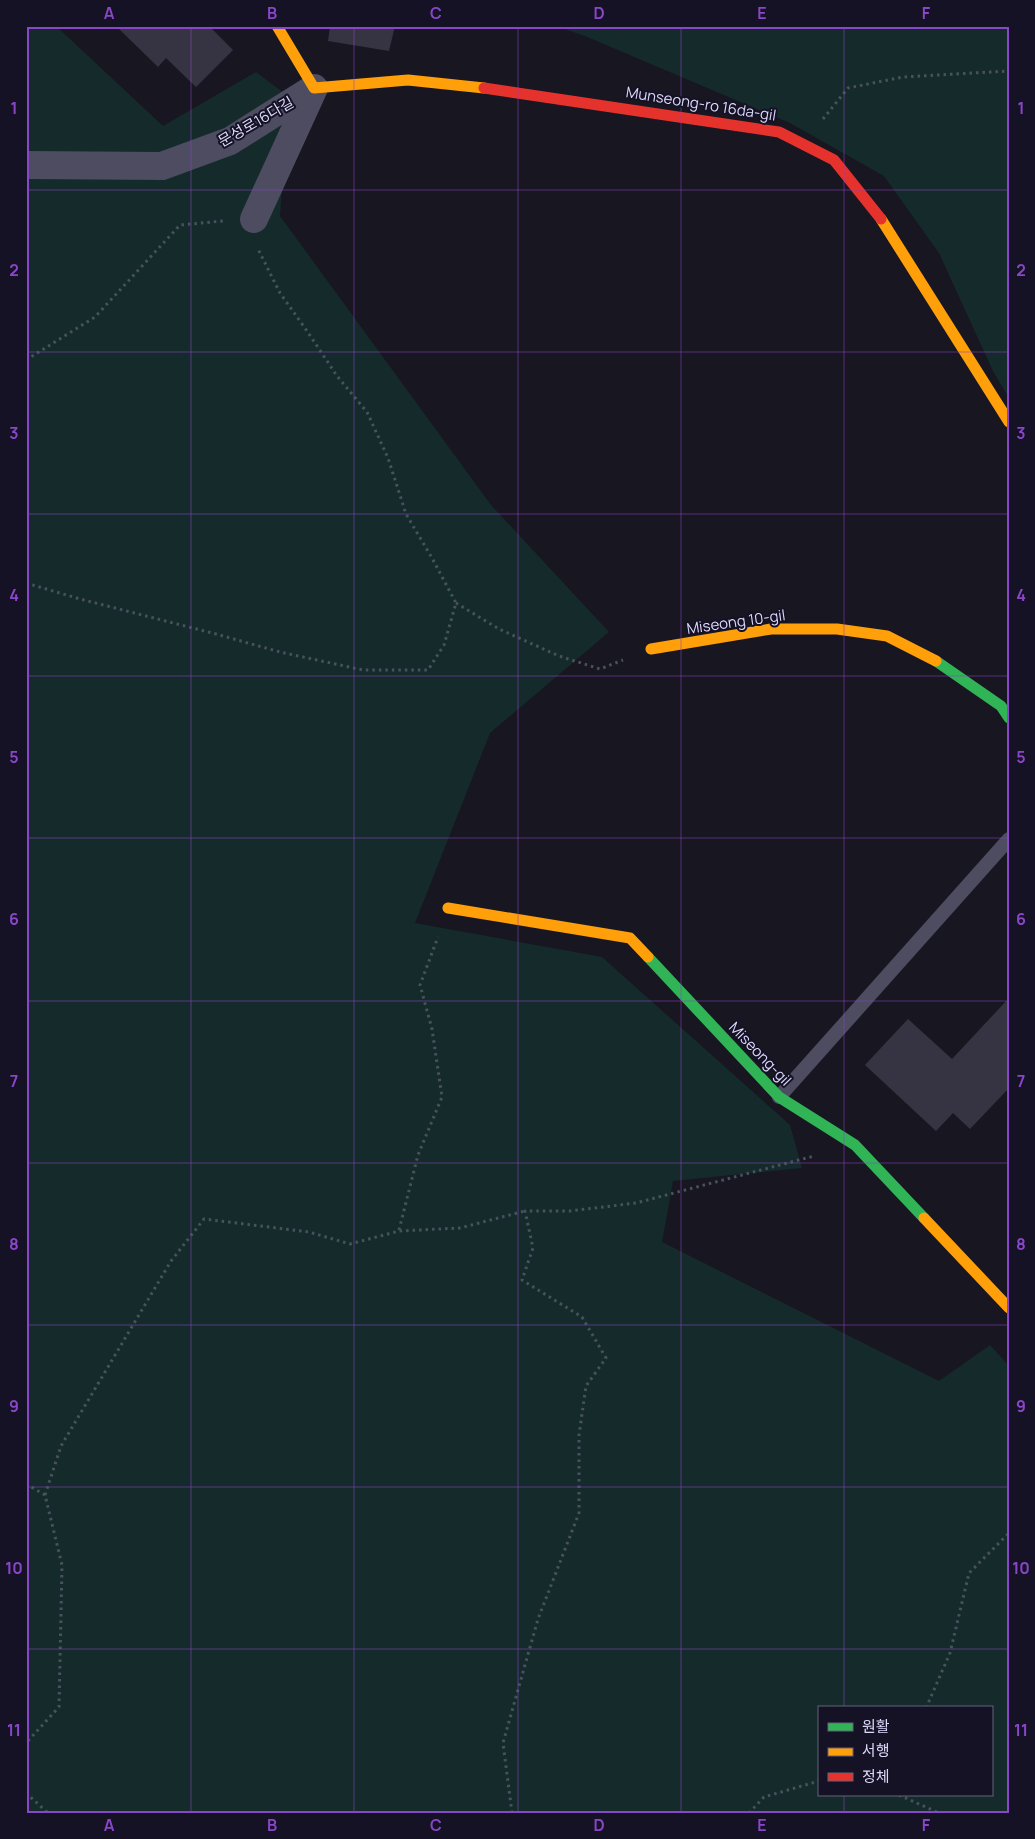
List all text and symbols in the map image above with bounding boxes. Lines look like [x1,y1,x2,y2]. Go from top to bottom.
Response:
text: A [104,2,115,24]
text: B [267,2,277,24]
text: C [430,2,442,24]
text: D [593,2,605,24]
text: E [757,2,767,24]
text: F [922,2,931,24]
street label: Munseong-ro 16da-gil [625,81,778,126]
street label: 문성로16다길 [214,91,297,152]
text: 1 [10,97,18,119]
text: 1 [1017,97,1025,119]
text: 2 [9,259,19,281]
text: 2 [1016,259,1026,281]
text: 3 [9,422,19,444]
text: 3 [1016,422,1026,444]
text: 4 [9,584,19,606]
text: 4 [1016,584,1026,606]
street label: Miseong 10-gil [685,604,787,639]
text: 5 [9,746,19,768]
text: 5 [1016,746,1026,768]
text: 6 [9,908,19,930]
text: 6 [1016,908,1026,930]
street label: Miseong-gil [724,1017,796,1090]
text: 7 [10,1070,18,1092]
text: 7 [1017,1070,1025,1092]
text: 8 [9,1233,19,1255]
text: 8 [1016,1233,1026,1255]
text: 9 [9,1395,19,1417]
text: 9 [1016,1395,1026,1417]
text: 10 [5,1557,23,1579]
text: 10 [1012,1557,1030,1579]
legend [818,1706,992,1796]
text: 원활 [862,1716,890,1737]
text: 11 [7,1719,21,1741]
text: 11 [1014,1719,1028,1741]
text: 서행 [862,1740,890,1761]
text: 정체 [862,1766,890,1787]
text: A [104,1814,115,1836]
text: B [267,1814,277,1836]
text: C [430,1814,442,1836]
text: D [593,1814,605,1836]
text: E [757,1814,767,1836]
text: F [922,1814,931,1836]

